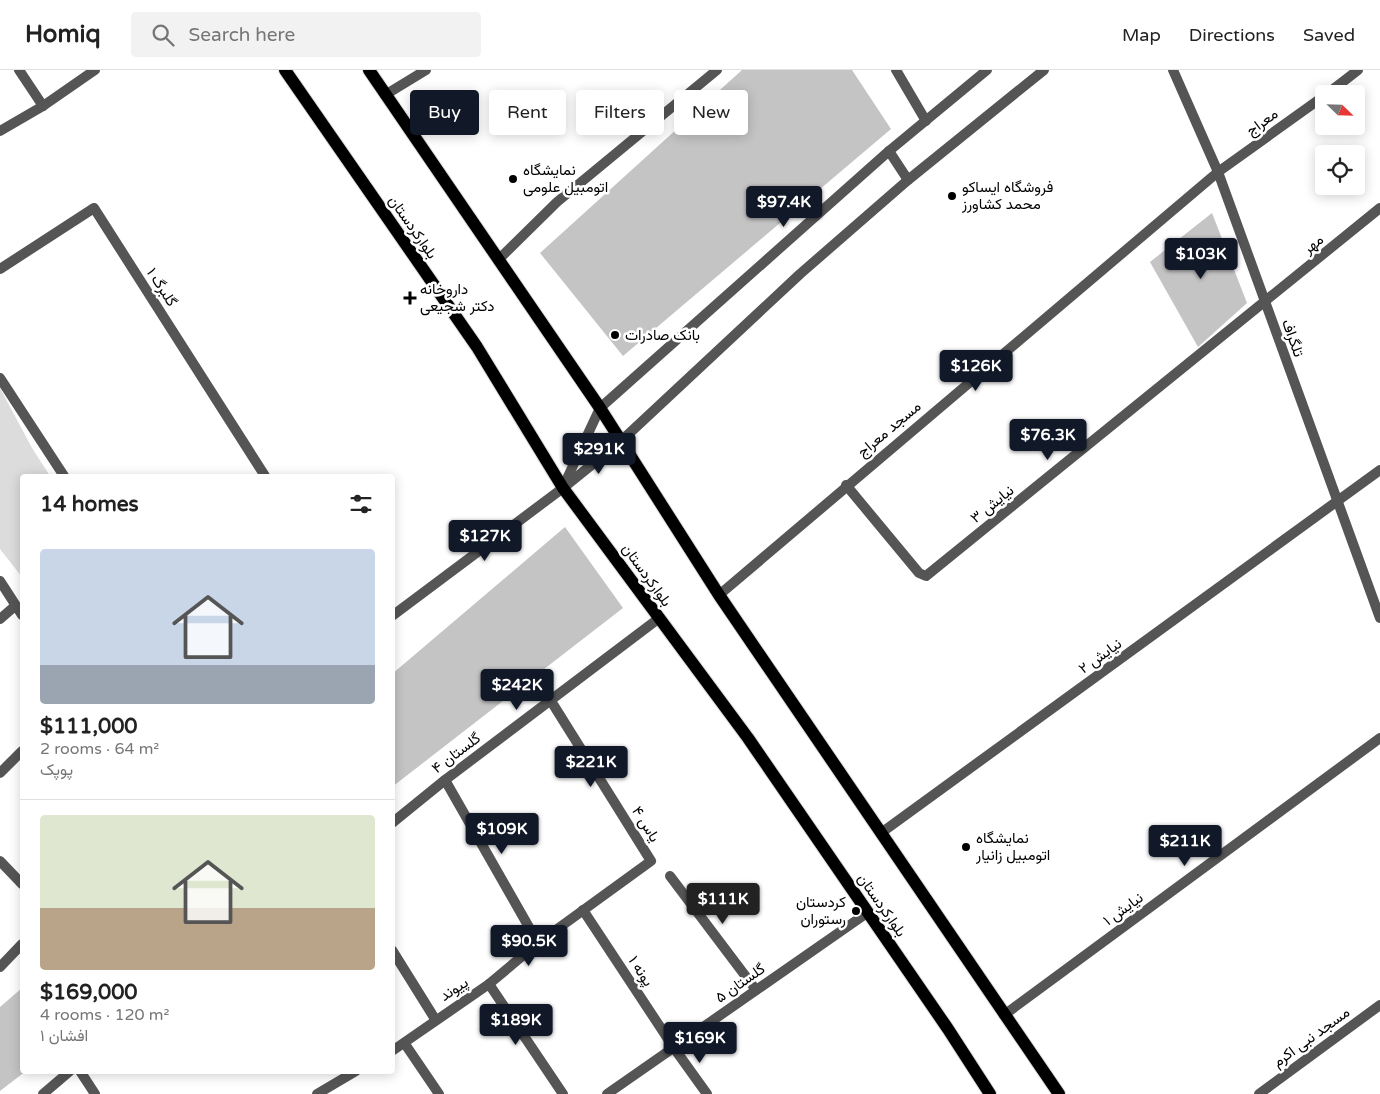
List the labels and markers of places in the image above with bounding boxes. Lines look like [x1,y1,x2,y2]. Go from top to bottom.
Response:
place label: نمایشگاه اتومبیل علومی [523,161,608,197]
marker: نمایشگاه اتومبیل علومی [507,173,519,185]
place label: فروشگاه ایساکو محمد کشاورز [961,178,1054,213]
pin: $97.4K [743,186,825,228]
marker: فروشگاه ایساکو محمد کشاورز [946,190,958,202]
pin: $103K [1166,238,1236,280]
place label: داروخانه دکتر شجیعی [420,280,495,316]
marker: داروخانه دکتر شجیعی [404,292,416,304]
place label: بانک صادرات [625,326,700,344]
marker: بانک صادرات [609,329,621,341]
pin: $126K [941,350,1011,392]
pin: $76.3K [1007,418,1089,461]
pin: $291K [564,432,634,475]
pin: $127K [450,520,520,562]
pin: $242K [482,668,552,711]
pin: $221K [556,746,626,788]
pin: $109K [467,812,537,855]
pin: $211K [1150,824,1220,867]
place label: نمایشگاه اتومبیل زانیار [975,829,1050,864]
marker: نمایشگاه اتومبیل زانیار [960,841,972,853]
pin: $111K [688,882,758,925]
place label: کردستان رستوران [796,893,846,928]
marker: کردستان رستوران [850,905,862,917]
pin: $90.5K [488,924,570,967]
pin: $189K [481,1004,551,1046]
pin: $169K [665,1022,735,1064]

